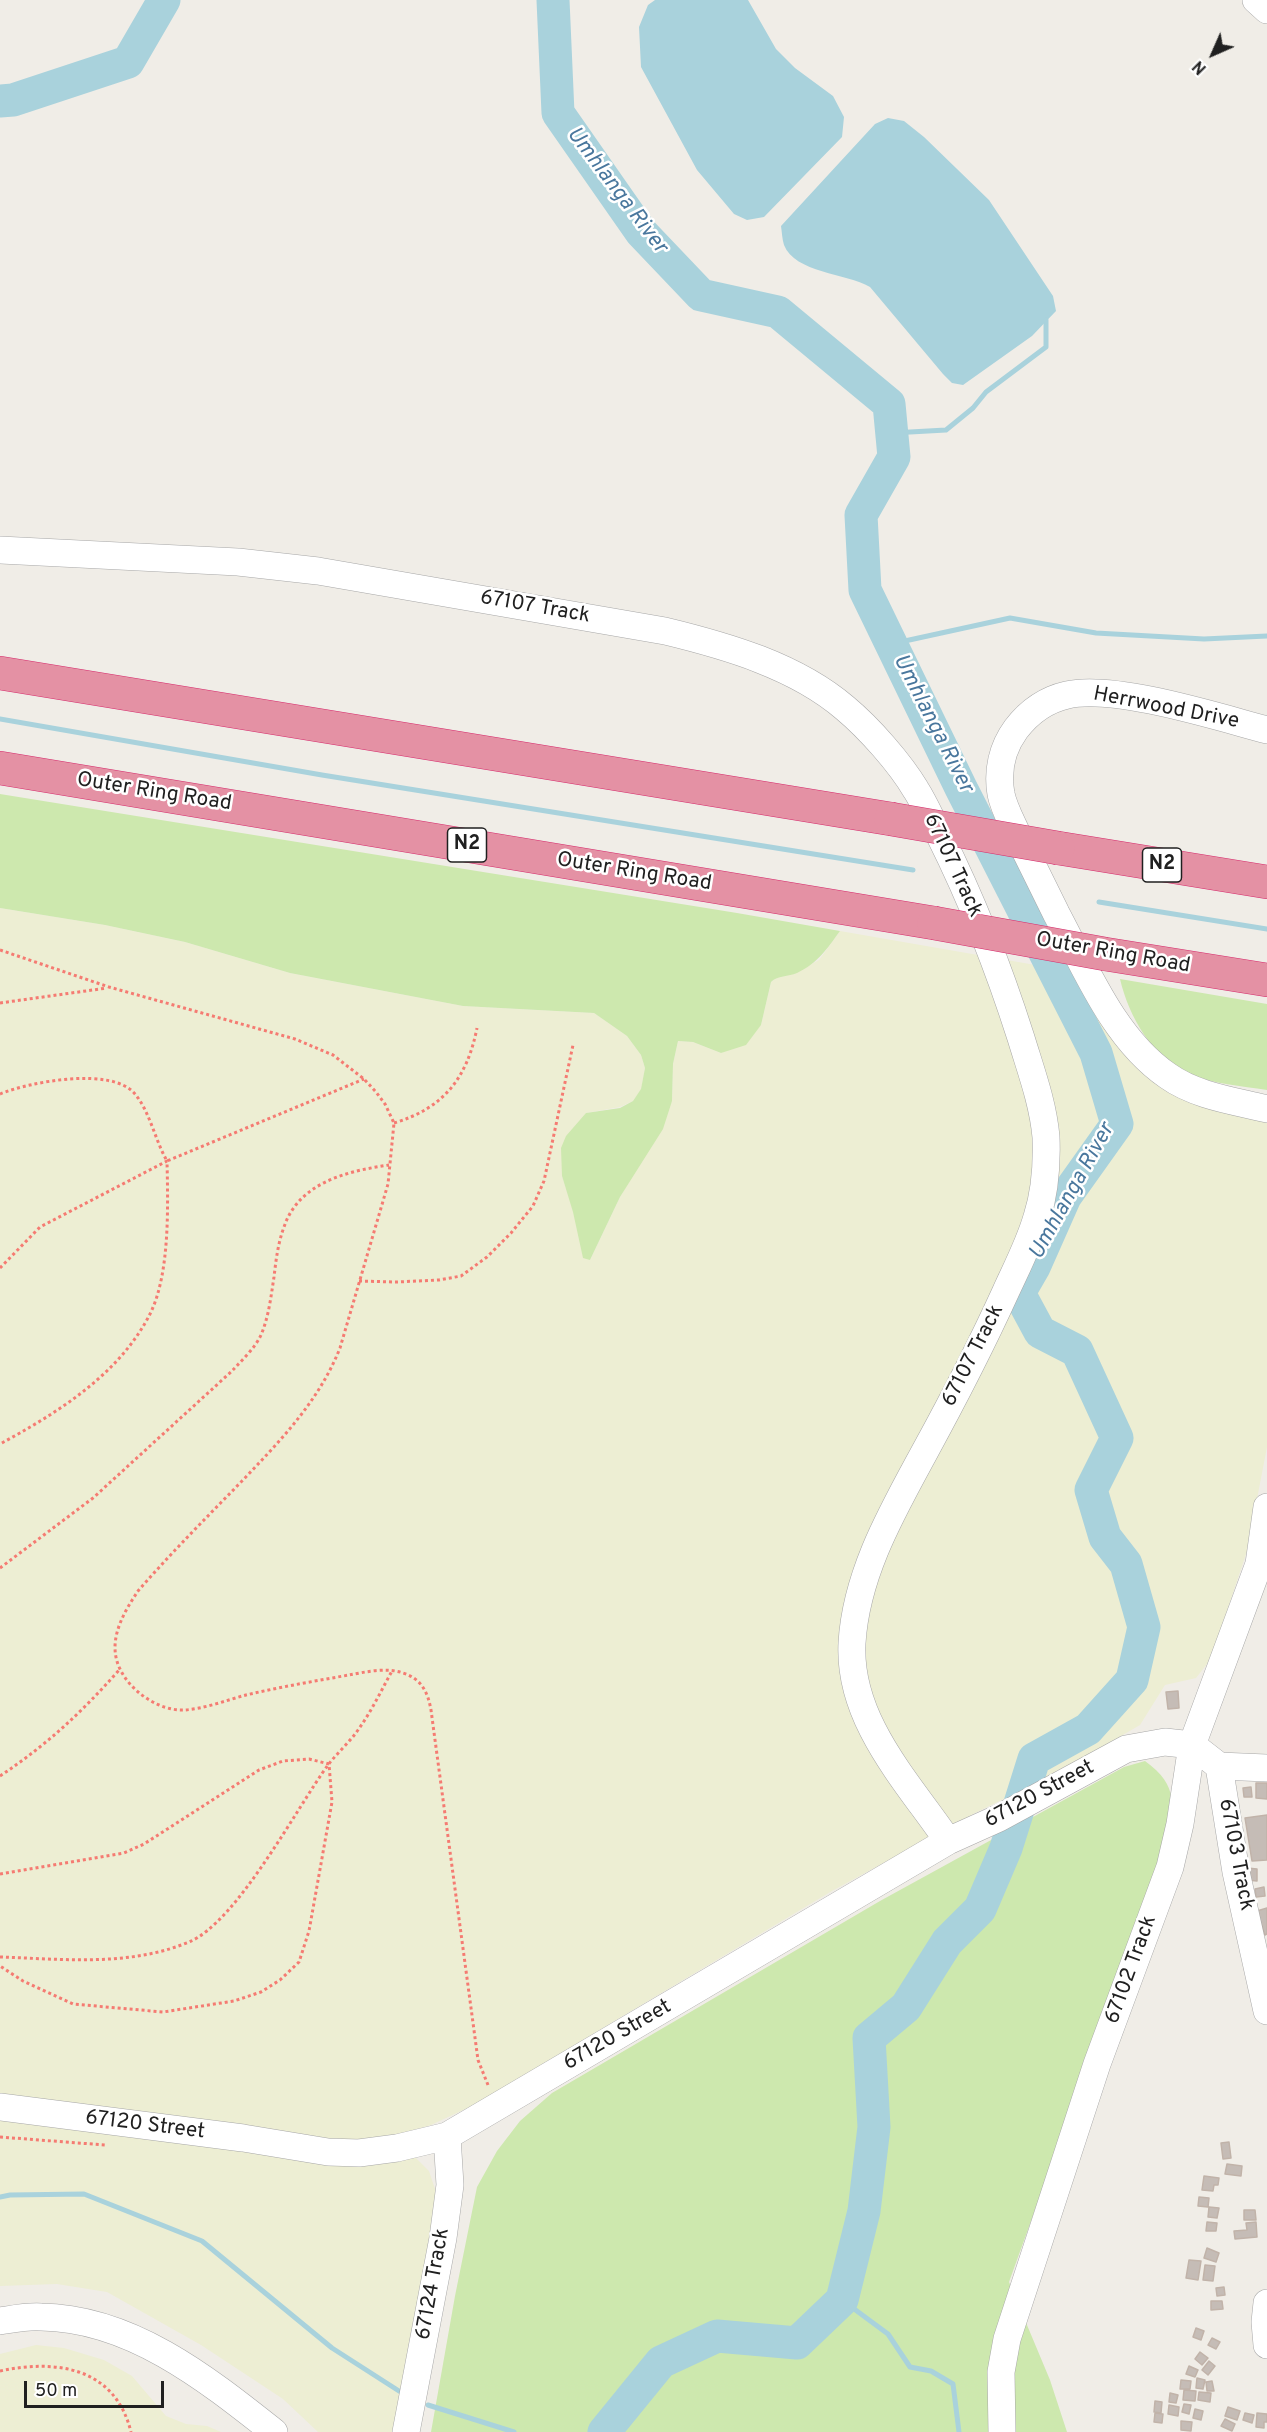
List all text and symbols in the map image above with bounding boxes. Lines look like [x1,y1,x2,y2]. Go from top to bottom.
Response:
north arrow [1183,24,1243,84]
text: N [1189,56,1211,78]
water label: Umhlanga River [560,122,672,260]
street label: 67107 Track [478,586,592,630]
water label: Umhlanga River [886,650,978,798]
street label: Herrwood Drive [1091,683,1241,735]
street label: Outer Ring Road [75,768,233,818]
street label: 67107 Track [917,810,987,922]
road number: N2 [448,828,486,862]
street label: Outer Ring Road [555,848,713,898]
road number: N2 [1142,848,1182,882]
street label: Outer Ring Road [1034,928,1192,980]
water label: Umhlanga River [1025,1119,1121,1265]
street label: 67107 Track [938,1301,1010,1411]
street label: 67120 Street [981,1756,1099,1834]
street label: 67103 Track [1212,1797,1258,1913]
street label: 67102 Track [1101,1912,1163,2028]
street label: 67120 Street [560,1995,676,2077]
street label: 67120 Street [84,2106,206,2146]
street label: 67124 Track [412,2226,456,2342]
scale bar [27,2369,166,2407]
text: 50 m [35,2380,77,2403]

